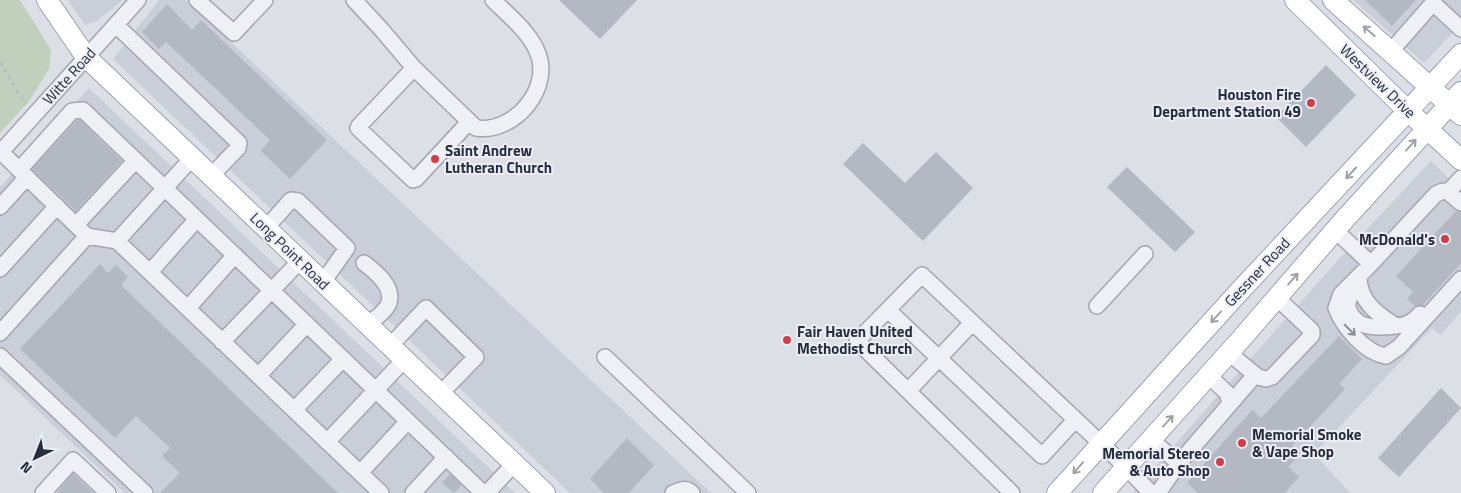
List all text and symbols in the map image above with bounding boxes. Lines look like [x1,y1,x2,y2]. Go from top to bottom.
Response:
one-way arrow [1362,25,1375,37]
street label: Westview Drive [1335,39,1421,123]
street label: Witte Road [37,42,101,110]
place label: Houston Fire Department Station 49 [1153,83,1301,123]
marker: Houston Fire Department Station 49 [1305,97,1317,109]
place label: Saint Andrew Lutheran Church [445,139,552,179]
one-way arrow [1405,139,1417,152]
marker: Saint Andrew Lutheran Church [429,153,441,165]
one-way arrow [1345,166,1357,179]
street label: Long Point Road [245,207,335,295]
place label: McDonald's [1359,228,1435,251]
street label: Gessner Road [1219,232,1295,312]
marker: McDonald's [1439,233,1451,245]
one-way arrow [1287,273,1298,286]
one-way arrow [1210,310,1222,323]
place label: Fair Haven United Methodist Church [797,320,913,360]
one-way arrow [1344,324,1356,336]
marker: Fair Haven United Methodist Church [781,334,793,346]
one-way arrow [1162,415,1174,428]
place label: Memorial Smoke & Vape Shop [1252,423,1362,463]
north arrow [10,433,60,483]
marker: Memorial Smoke & Vape Shop [1236,437,1248,449]
place label: Memorial Stereo & Auto Shop [1102,442,1210,482]
marker: Memorial Stereo & Auto Shop [1214,456,1226,468]
text: N [15,457,37,479]
one-way arrow [1072,462,1084,475]

